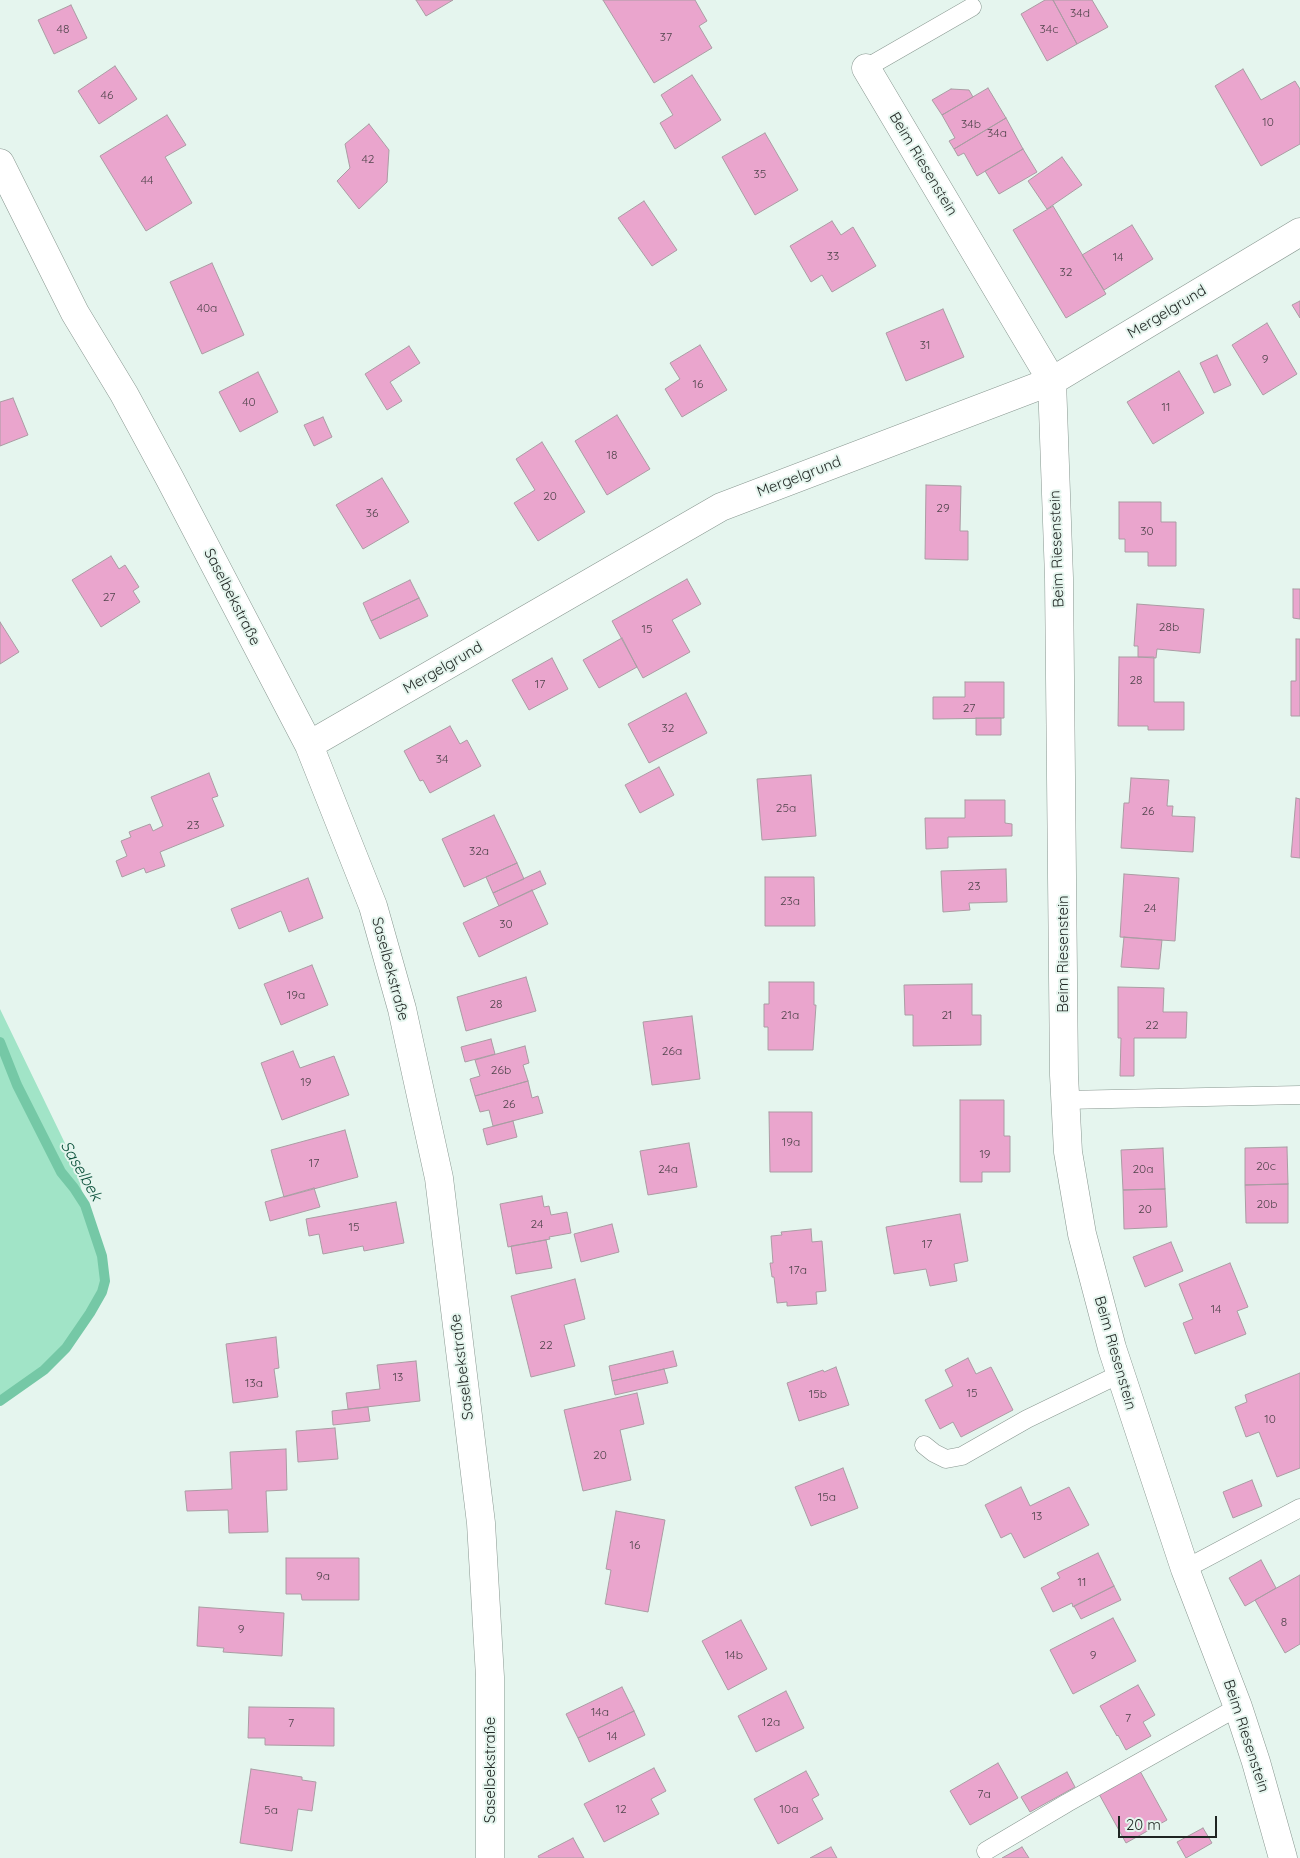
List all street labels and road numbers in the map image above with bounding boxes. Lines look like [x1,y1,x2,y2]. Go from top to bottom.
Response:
street label: Beim Riesenstein [885,109,961,219]
street label: Mergelgrund [1124,281,1210,343]
street label: Mergelgrund [754,453,844,501]
street label: Beim Riesenstein [1046,490,1068,608]
street label: Saselbekstraße [200,546,264,648]
street label: Mergelgrund [400,638,486,698]
street label: Beim Riesenstein [1054,895,1072,1013]
street label: Saselbekstraße [368,915,412,1023]
street label: Beim Riesenstein [1090,1294,1140,1412]
street label: Saselbekstraße [447,1313,477,1421]
street label: Beim Riesenstein [1219,1677,1273,1795]
street label: Saselbekstraße [481,1717,499,1823]

